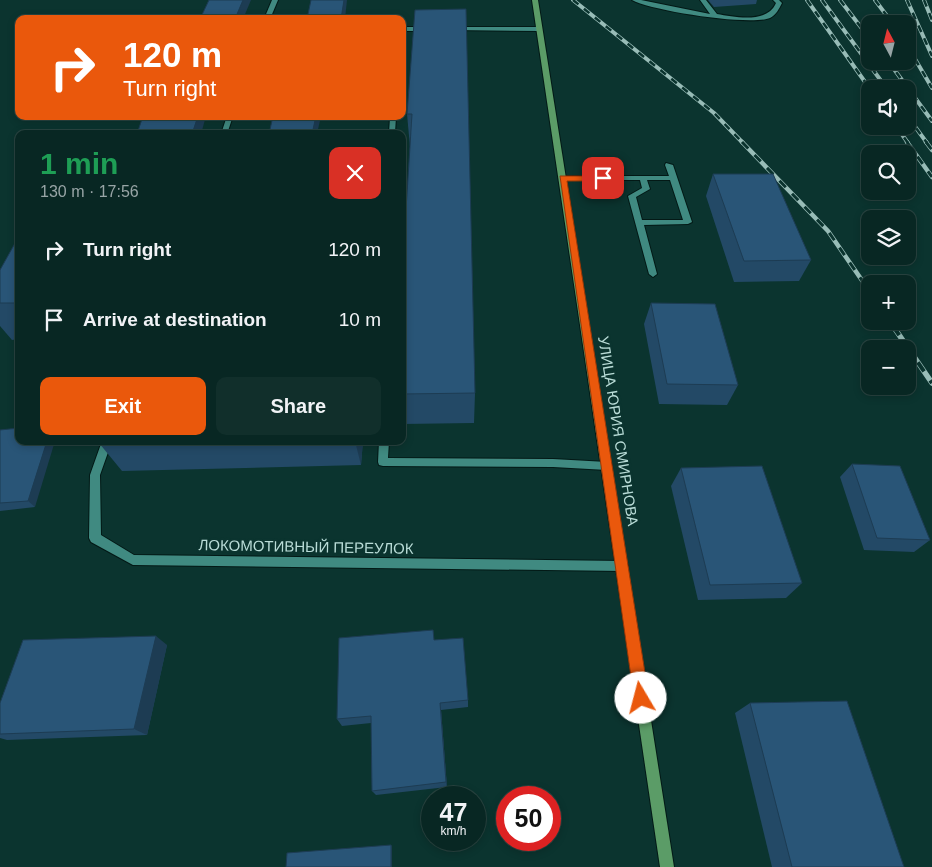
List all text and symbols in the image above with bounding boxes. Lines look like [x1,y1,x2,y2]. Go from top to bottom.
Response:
north arrow [861,15,916,70]
map controls [861,15,916,395]
icon: right [40,35,105,100]
text: 120 m [123,35,222,74]
text: Turn right [123,76,216,101]
button: sound [861,80,916,135]
button: search [861,145,916,200]
text: 1 min [40,147,118,180]
button: close [329,147,381,199]
pin [582,157,624,199]
icon: arrive [589,164,617,192]
text: 130 m · 17:56 [40,183,139,200]
button: layers [861,210,916,265]
icon: right [40,236,68,264]
text: Turn right [83,239,171,260]
text: 120 m [328,239,381,260]
button: + [861,275,916,330]
icon: arrive [40,306,68,334]
text: Arrive at destination [83,309,267,330]
text: 10 m [339,309,381,330]
street label: УЛИЦА ЮРИЯ СМИРНОВА [595,335,642,527]
button: − [861,340,916,395]
button: Exit [40,377,206,435]
button: Share [216,377,381,435]
street label: ЛОКОМОТИВНЫЙ ПЕРЕУЛОК [198,536,414,557]
position arrow [614,671,666,723]
speed limit sign: 50 [496,786,561,851]
text: 47 [440,798,467,826]
text: km/h [440,824,467,838]

